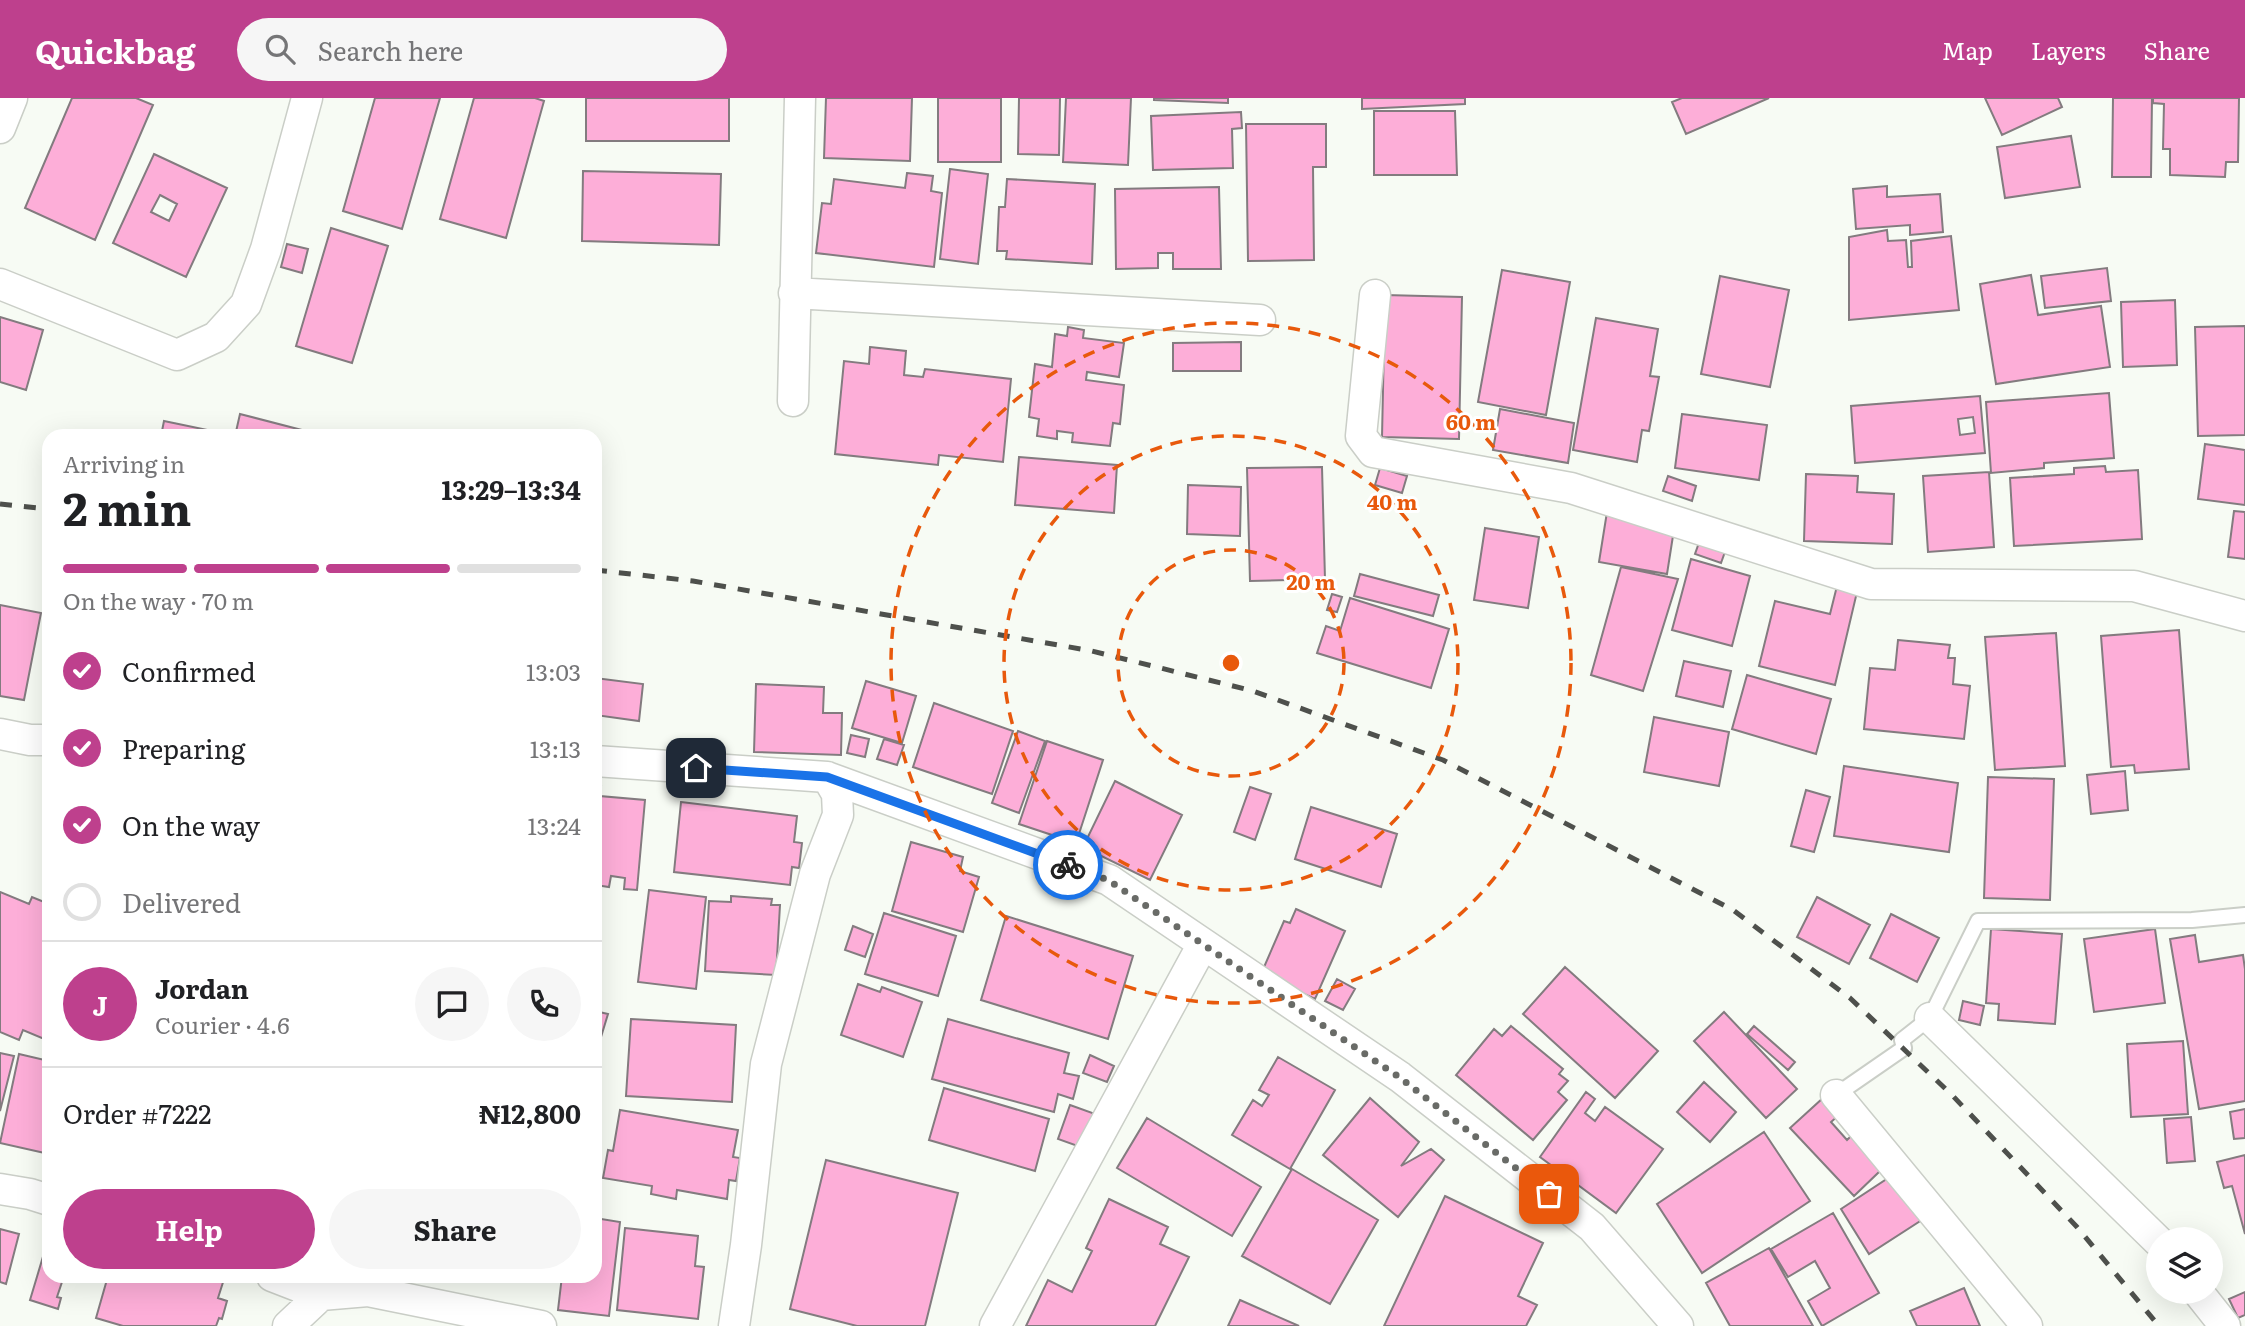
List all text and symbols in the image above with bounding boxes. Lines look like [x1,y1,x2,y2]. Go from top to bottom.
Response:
search box [237,18,727,81]
text: Quickbag [35,25,195,74]
icon: search [261,30,299,68]
text: Search here [317,30,463,69]
text: Map [1942,32,1993,67]
text: Layers [2031,32,2105,67]
text: Share [2143,32,2210,67]
text: 60 m [1446,405,1496,436]
text: Arriving in [63,446,185,480]
text: 13:29–13:34 [442,469,581,508]
text: 2 min [63,472,192,540]
text: 40 m [1367,485,1417,516]
text: 20 m [1286,565,1336,596]
text: On the way · 70 m [63,583,254,617]
text: Confirmed [122,651,256,690]
centre of rings [1219,651,1243,675]
icon: check [63,652,101,690]
text: 13:03 [526,654,581,688]
text: Preparing [122,728,245,767]
icon: check [63,729,101,767]
text: 13:13 [530,731,581,765]
pin [666,738,726,798]
icon: home [677,749,715,787]
text: On the way [122,805,260,844]
icon: check [63,806,101,844]
text: 13:24 [527,808,581,842]
courier [1033,830,1103,900]
icon: bike [1049,846,1087,884]
text: Delivered [122,882,241,921]
button: chat [415,967,489,1041]
button: phone [507,967,581,1041]
text: Jordan [155,968,249,1007]
text: J [93,985,107,1024]
text: Courier · 4.6 [155,1007,290,1041]
text: Order #7222 [63,1093,211,1132]
text: ₦12,800 [479,1093,581,1132]
pin [1519,1164,1579,1224]
icon: bag [1530,1175,1568,1213]
button: Help [63,1189,315,1269]
button: Share [329,1189,581,1269]
map controls [2146,1227,2223,1304]
button: layers [2146,1227,2223,1304]

